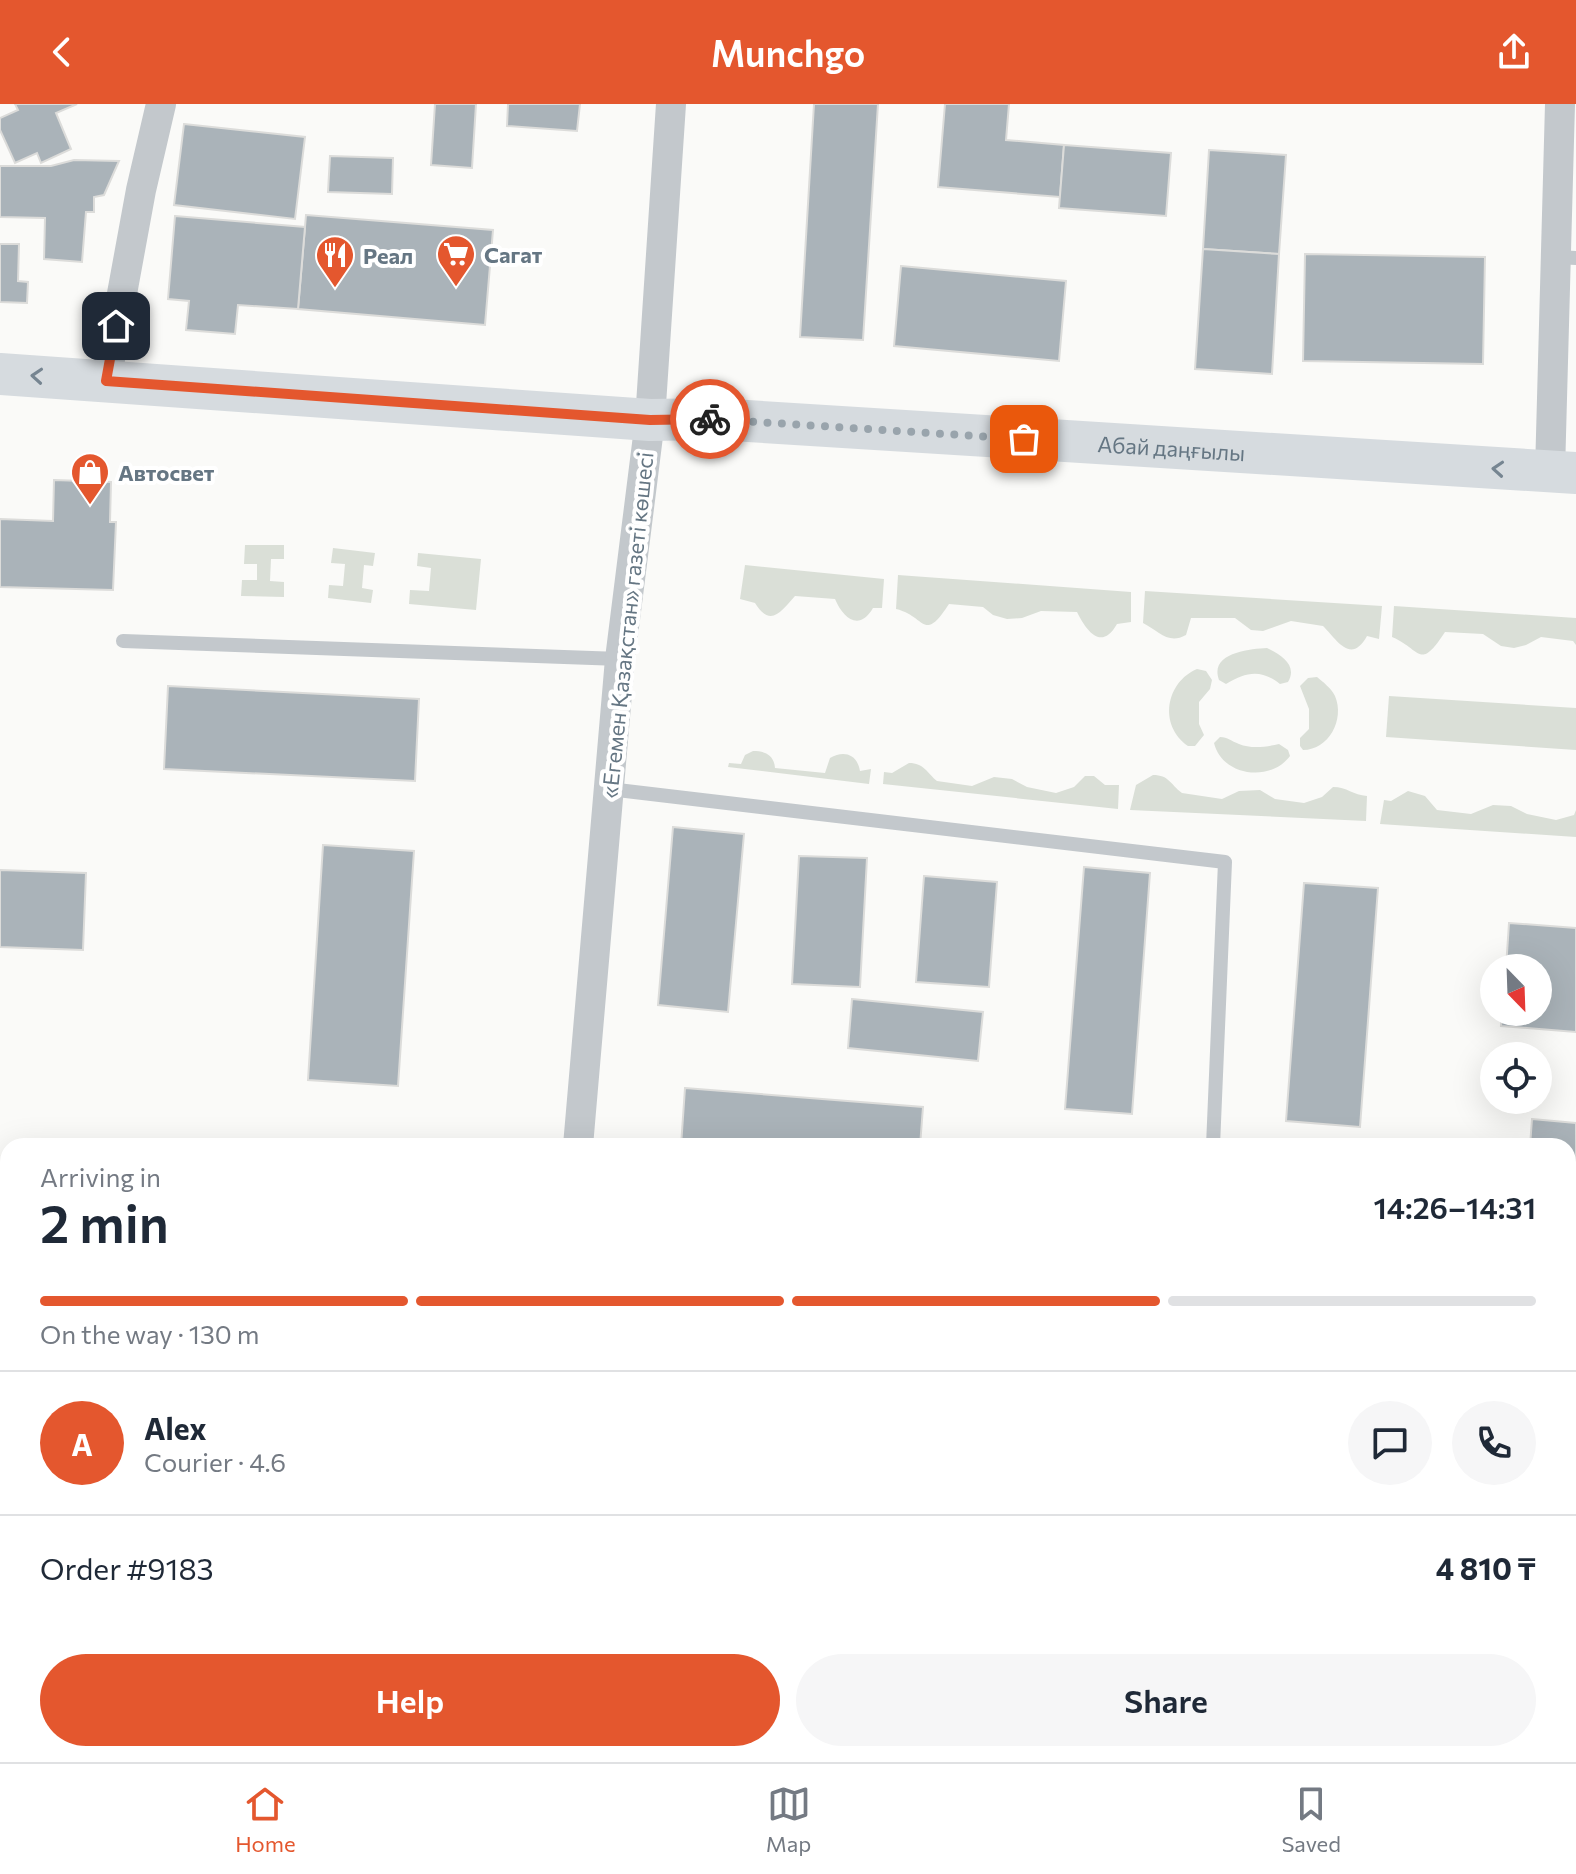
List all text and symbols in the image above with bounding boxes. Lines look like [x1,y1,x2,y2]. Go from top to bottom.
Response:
icon: back [40,30,84,74]
text: Munchgo [711,30,865,74]
icon: share [1492,30,1536,74]
supermarket icon: Сагат [435,233,477,288]
restaurant icon: Реал [314,234,356,289]
place label: Сагат [484,241,543,268]
place label: Реал [363,242,413,269]
pin [82,292,150,360]
icon: home [94,304,138,348]
one-way arrow [30,368,43,385]
courier [670,379,750,459]
icon: bike [688,397,732,441]
pin [990,405,1058,473]
icon: bag [1002,417,1046,461]
street label: Абай даңғылы [1097,430,1246,466]
shop icon: Автосвет [69,451,111,506]
street label: «Егемен Қазақстан» газеті көшесі [595,451,659,799]
place label: Автосвет [118,459,215,486]
one-way arrow [1491,460,1504,477]
north arrow [1480,954,1552,1026]
map controls [1480,954,1552,1114]
button: locate [1480,1042,1552,1114]
text: Arriving in [40,1161,161,1192]
text: 14:26–14:31 [1373,1188,1536,1225]
text: 2 min [40,1190,169,1254]
text: On the way · 130 m [40,1318,259,1349]
button: chat [1348,1401,1432,1485]
button: phone [1452,1401,1536,1485]
text: Alex [144,1409,207,1446]
text: A [71,1425,93,1462]
text: Courier · 4.6 [144,1446,286,1477]
text: Order #9183 [40,1549,214,1586]
text: 4 810 ₸ [1436,1549,1536,1586]
button: Help [40,1654,780,1746]
button: Share [796,1654,1536,1746]
tab: Home [235,1782,296,1857]
tab: Map [766,1782,811,1857]
tab: Saved [1281,1782,1341,1857]

